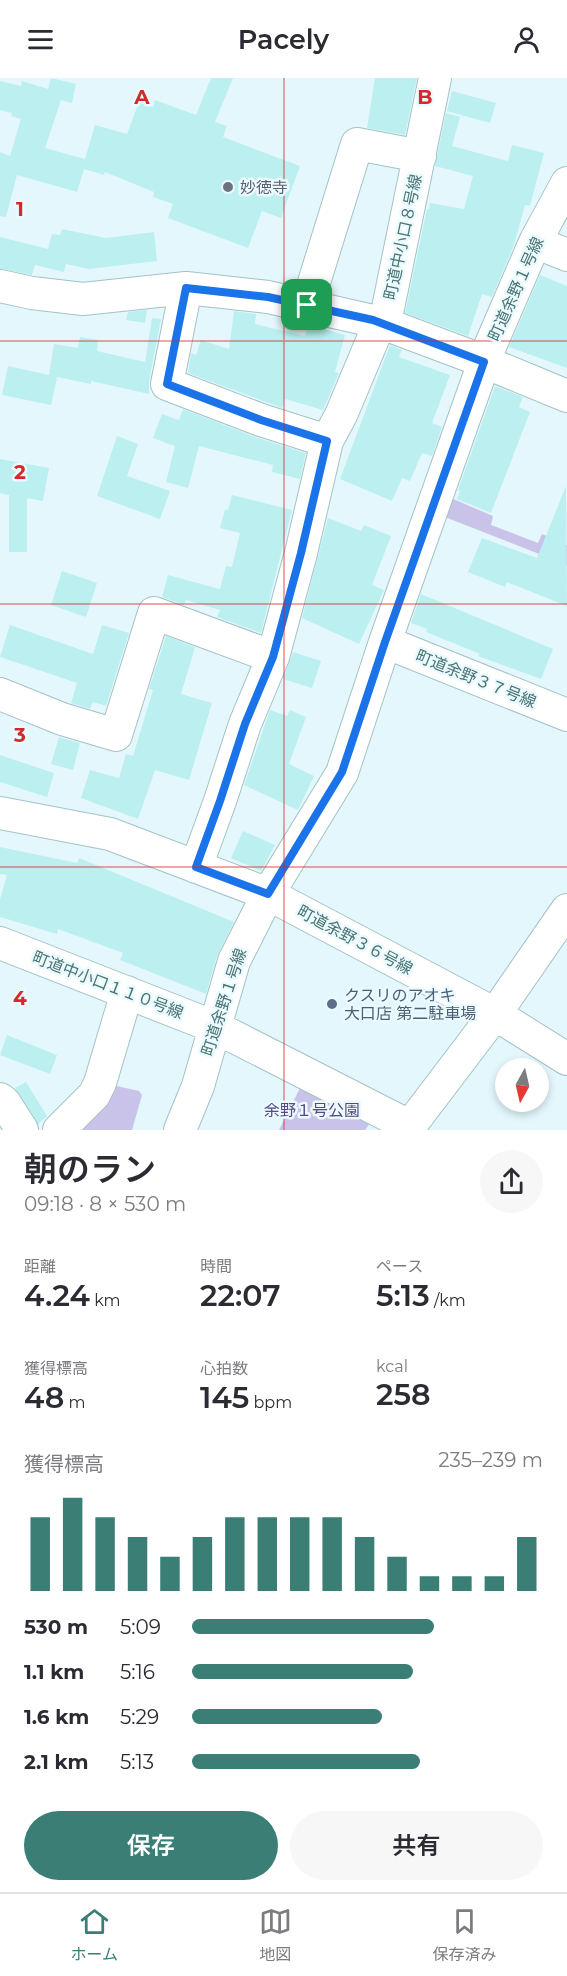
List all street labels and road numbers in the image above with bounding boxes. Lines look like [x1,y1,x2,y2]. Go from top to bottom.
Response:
street label: 町道中小口８号線 [380,172,426,302]
street label: 町道余野１号線 [485,234,547,344]
street label: 町道余野３７号線 [413,646,539,712]
street label: 町道余野３６号線 [294,902,416,978]
street label: 町道余野１号線 [198,946,250,1058]
street label: 町道中小口１１０号線 [30,947,186,1023]

